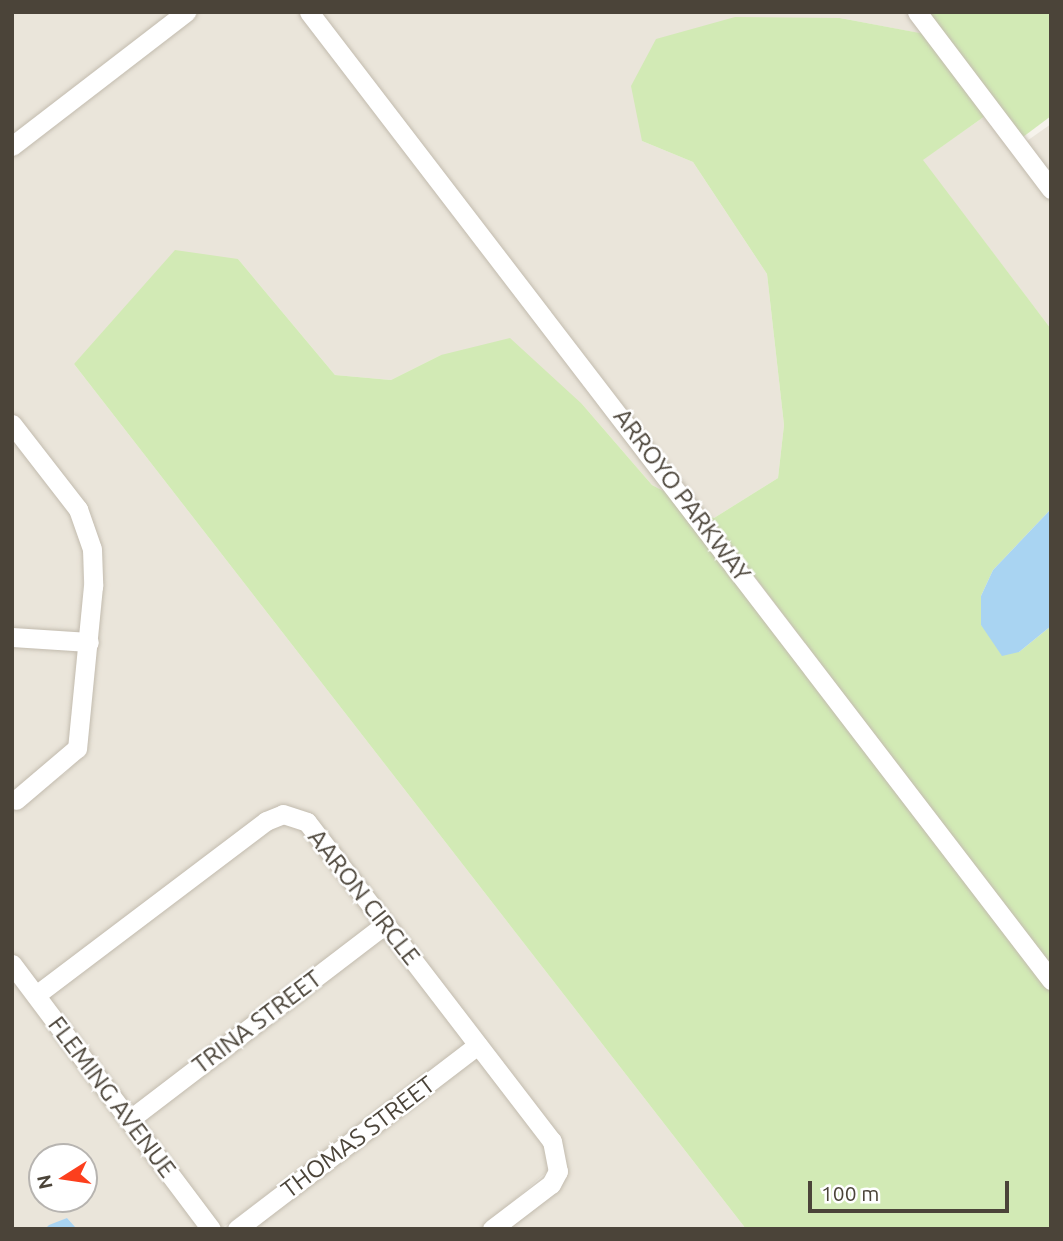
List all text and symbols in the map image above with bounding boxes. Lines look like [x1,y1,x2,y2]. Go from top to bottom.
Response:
street label: ARROYO PARKWAY [608,403,756,587]
street label: AARON CIRCLE [302,823,426,971]
street label: TRINA STREET [187,964,327,1080]
street label: FLEMING AVENUE [42,1011,182,1183]
street label: THOMAS STREET [276,1070,440,1204]
north arrow [28,1143,98,1213]
scale bar [811,1168,1012,1212]
text: 100 m [821,1181,879,1205]

